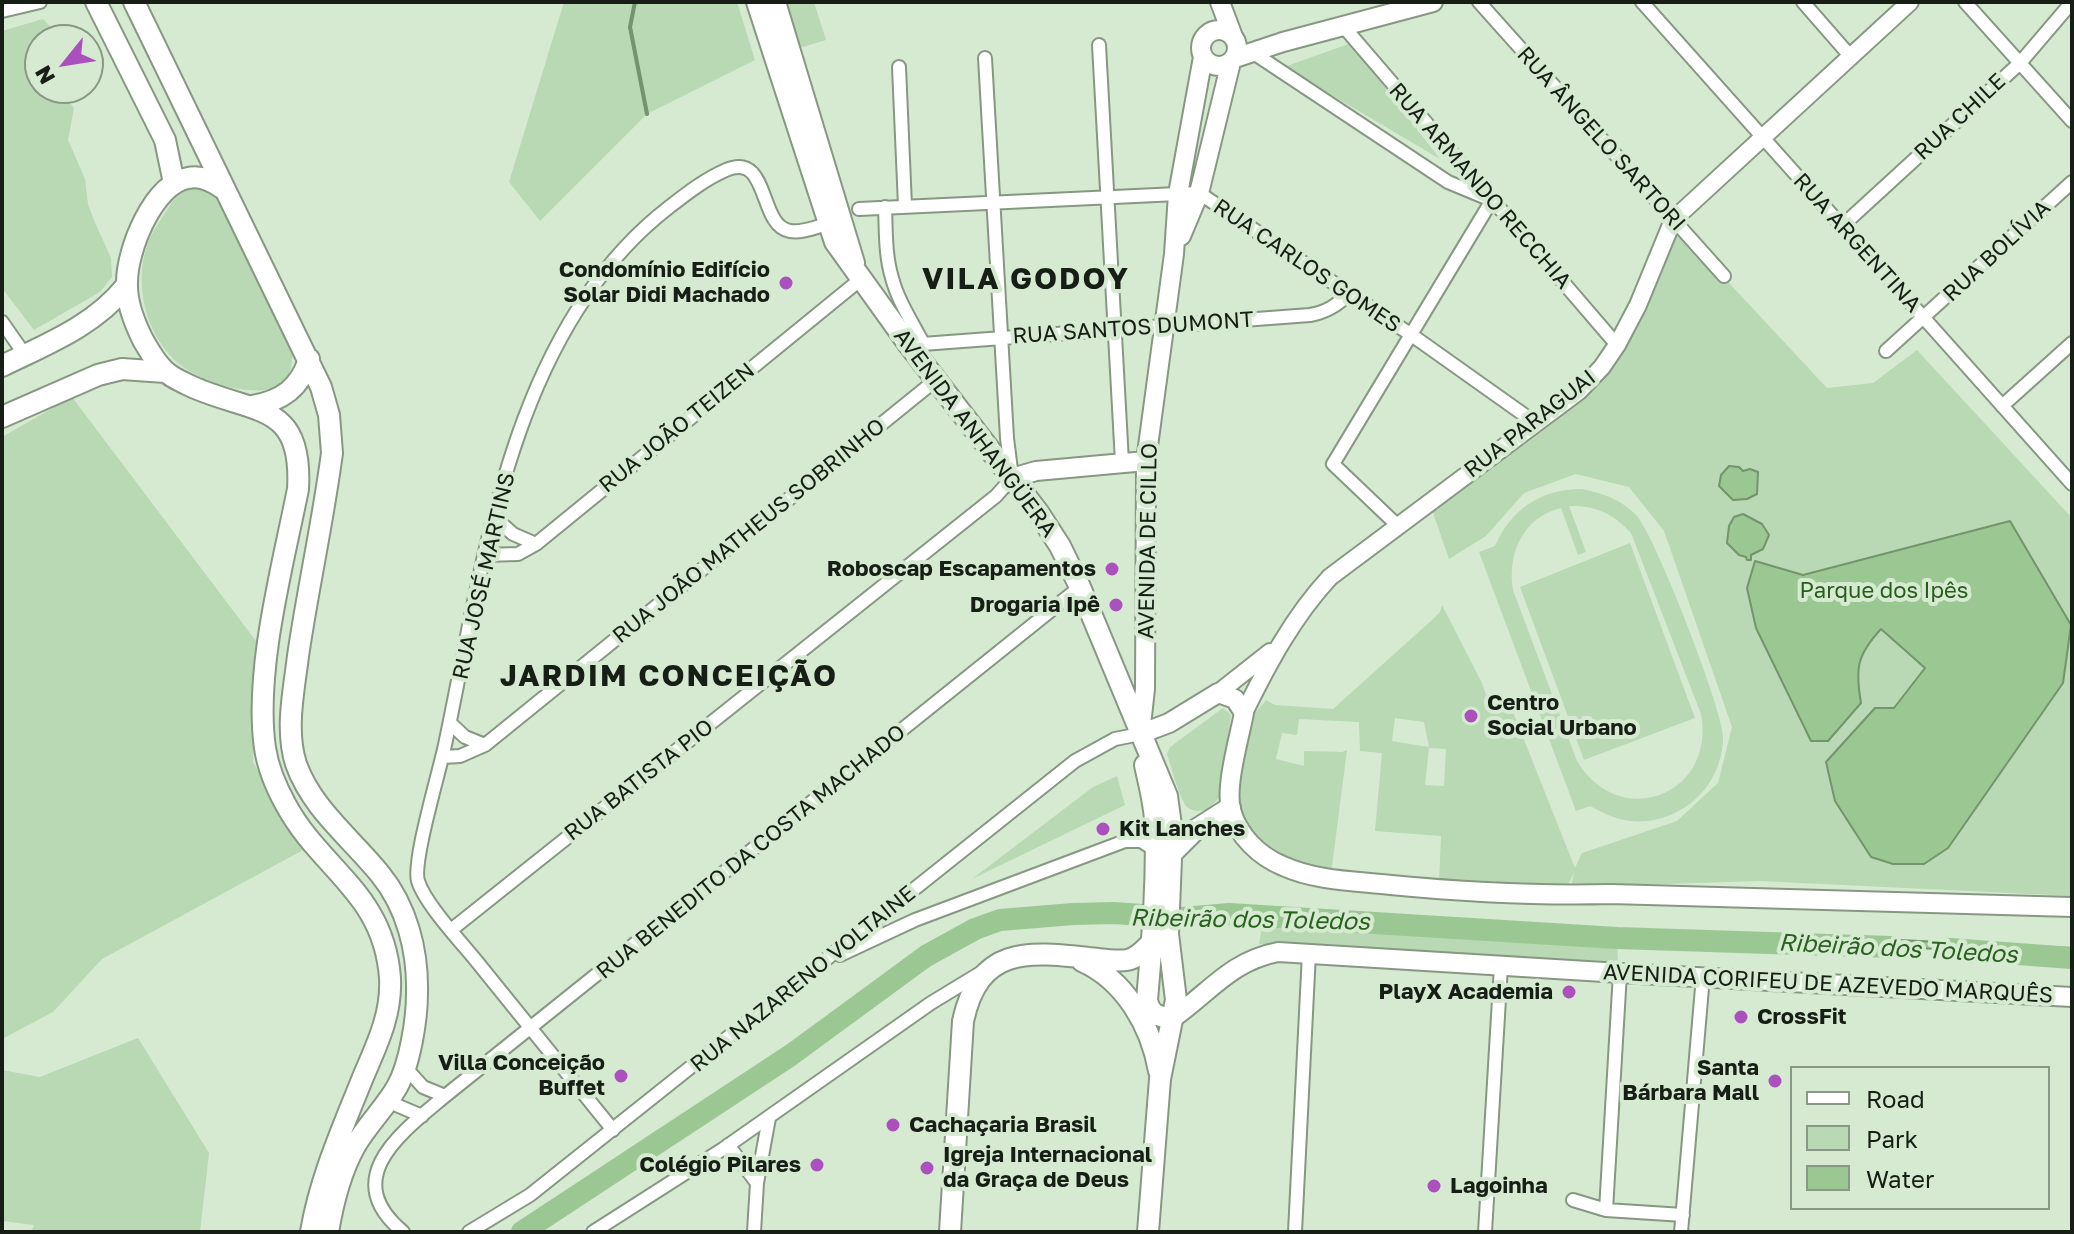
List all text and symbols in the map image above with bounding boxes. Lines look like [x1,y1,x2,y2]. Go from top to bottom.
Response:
north arrow [24,24,104,104]
street label: RUA ÂNGELO SARTORI [1511,41,1691,237]
text: N [29,61,60,89]
street label: RUA CHILE [1909,68,2011,166]
street label: RUA ARMANDO RECCHIA [1383,78,1577,294]
street label: RUA ARGENTINA [1788,168,1926,318]
street label: RUA CARLOS GOMES [1208,193,1406,339]
street label: RUA BOLÍVIA [1938,195,2056,307]
place label: Condomínio Edifício Solar Didi Machado [559,257,770,308]
district label: VILA GODOY [922,261,1130,297]
marker: Condomínio Edifício Solar Didi Machado [777,274,795,292]
street label: RUA SANTOS DUMONT [1011,306,1255,350]
street label: AVENIDA ANHANGÜERA [888,324,1062,542]
street label: RUA JOÃO TEIZEN [594,357,760,499]
street label: RUA PARAGUAI [1459,364,1601,484]
street label: RUA JOÃO MATHEUS SOBRINHO [608,413,890,649]
street label: AVENIDA DE CILLO [1133,443,1163,639]
street label: RUA JOSÉ MARTINS [447,470,521,682]
place label: Roboscap Escapamentos [827,556,1096,582]
marker: Roboscap Escapamentos [1103,560,1121,578]
park label: Parque dos Ipês [1800,578,1968,604]
place label: Drogaria Ipê [970,592,1100,618]
marker: Drogaria Ipê [1107,596,1125,614]
district label: JARDIM CONCEIÇÃO [500,658,838,694]
place label: Centro Social Urbano [1487,690,1637,742]
marker: Centro Social Urbano [1462,707,1480,725]
street label: RUA BATISTA PIO [559,714,719,846]
street label: RUA BENEDITO DA COSTA MACHADO [591,719,911,985]
place label: Kit Lanches [1119,816,1245,842]
marker: Kit Lanches [1094,820,1112,838]
street label: RUA NAZARENO VOLTAINE [685,880,921,1078]
water label: Ribeirão dos Toledos [1130,904,1370,936]
water label: Ribeirão dos Toledos [1778,928,2018,970]
street label: AVENIDA CORIFEU DE AZEVEDO MARQUÊS [1602,959,2054,1009]
place label: PlayX Academia [1379,979,1553,1005]
marker: PlayX Academia [1560,983,1578,1001]
place label: CrossFit [1757,1004,1847,1030]
marker: CrossFit [1732,1008,1750,1026]
place label: Villa Conceição Buffet [438,1050,605,1102]
place label: Santa Bárbara Mall [1622,1055,1759,1106]
legend [1790,1066,2050,1210]
marker: Villa Conceição Buffet [612,1067,630,1085]
marker: Santa Bárbara Mall [1766,1072,1784,1090]
text: Road [1866,1084,1925,1113]
place label: Cachaçaria Brasil [909,1112,1097,1138]
marker: Cachaçaria Brasil [884,1116,902,1134]
text: Park [1866,1124,1918,1153]
place label: Igreja Internacional da Graça de Deus [943,1142,1152,1194]
place label: Colégio Pilares [639,1152,801,1178]
marker: Colégio Pilares [808,1156,826,1174]
marker: Igreja Internacional da Graça de Deus [918,1159,936,1177]
text: Water [1866,1164,1934,1193]
place label: Lagoinha [1450,1173,1548,1199]
marker: Lagoinha [1425,1177,1443,1195]

